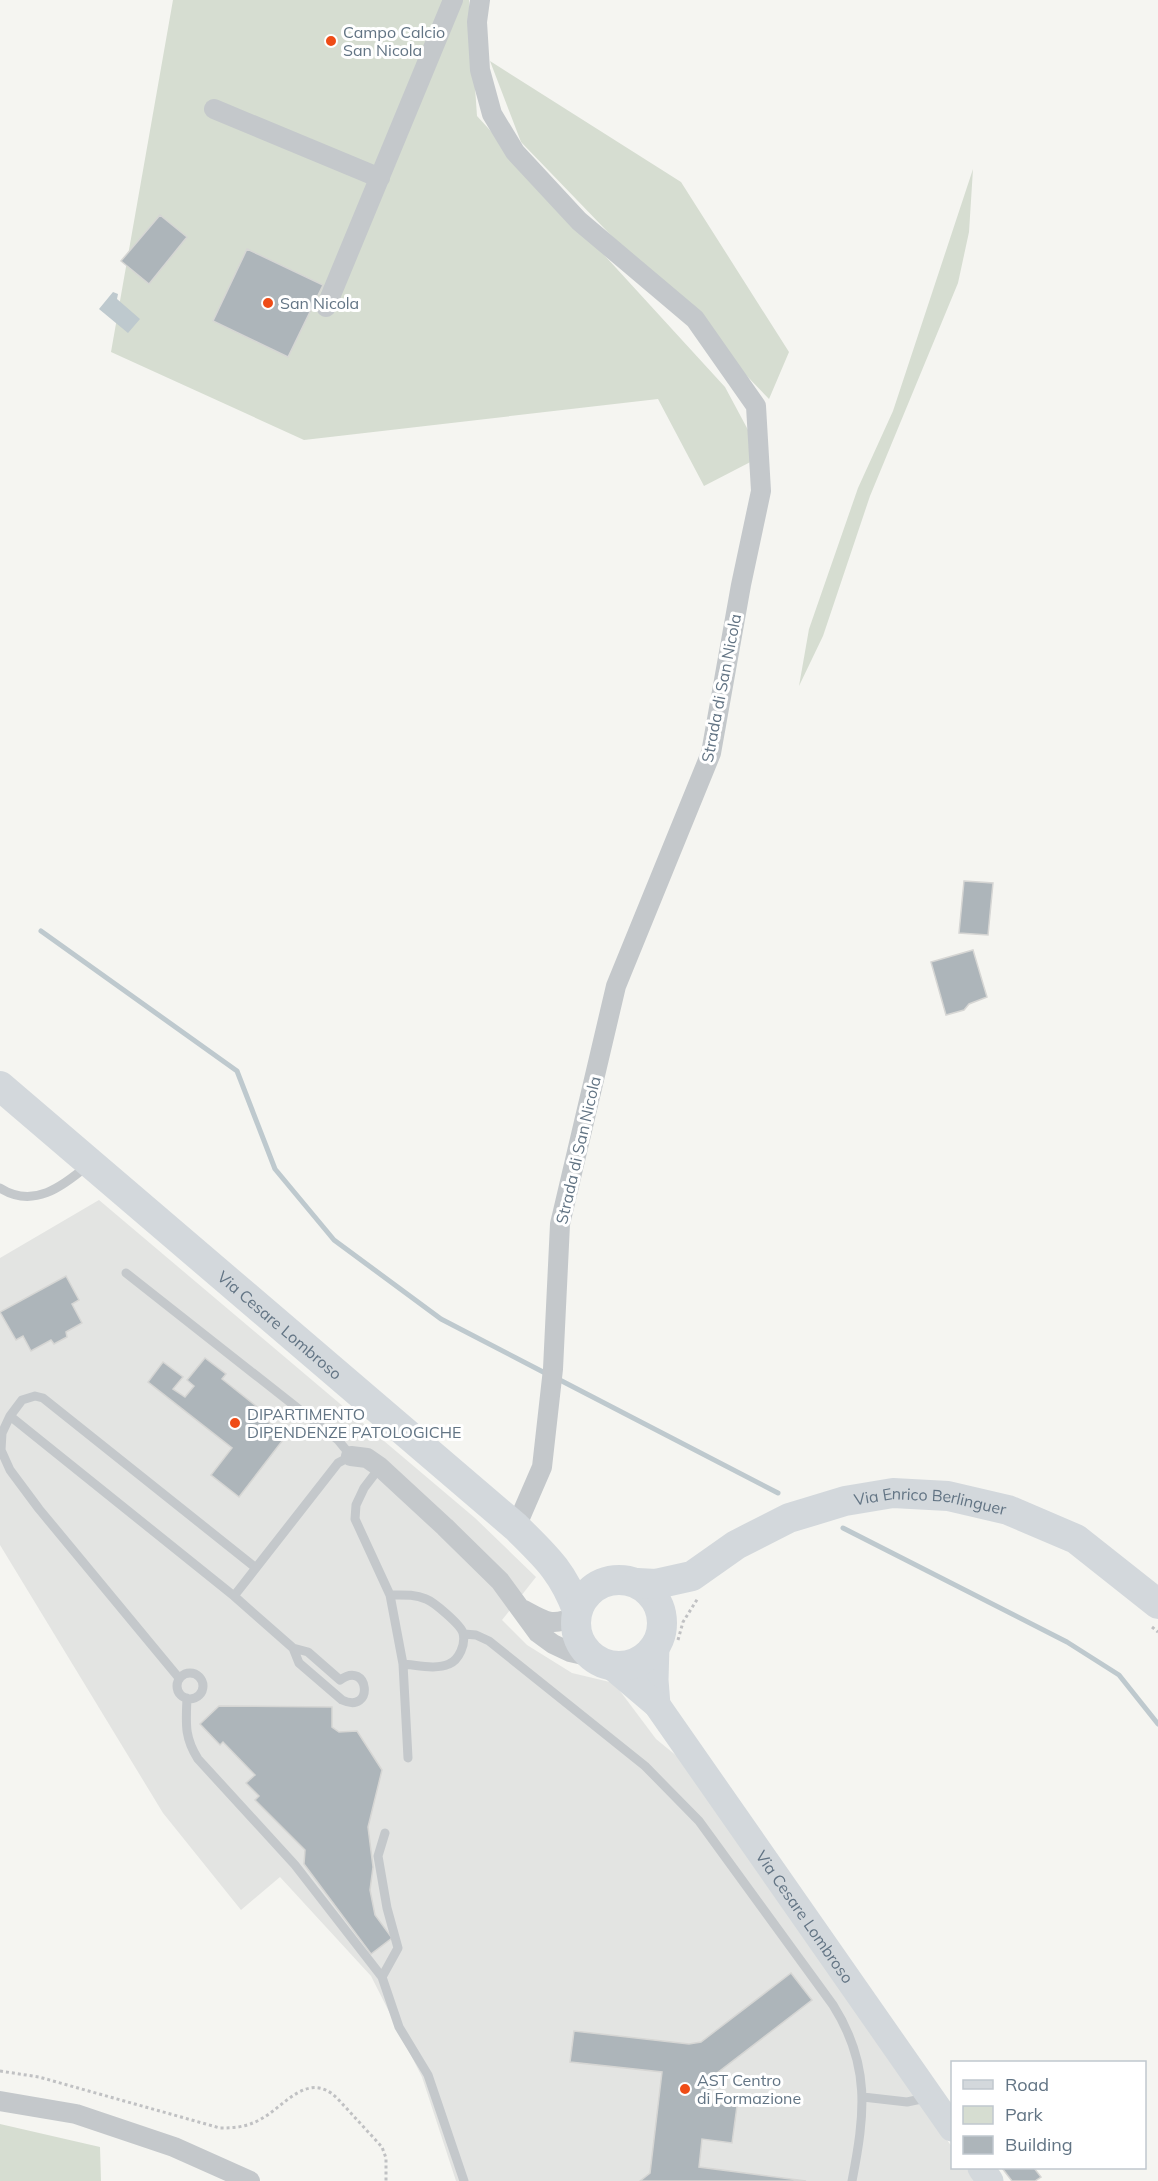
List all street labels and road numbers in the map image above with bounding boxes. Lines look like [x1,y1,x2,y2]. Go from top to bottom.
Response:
street label: Strada di San Nicola [697,612,745,764]
street label: Strada di San Nicola [551,1074,605,1226]
street label: Via Cesare Lombroso [213,1266,346,1384]
street label: Via Enrico Berlinguer [852,1483,1009,1519]
street label: Via Cesare Lombroso [752,1847,858,1987]

